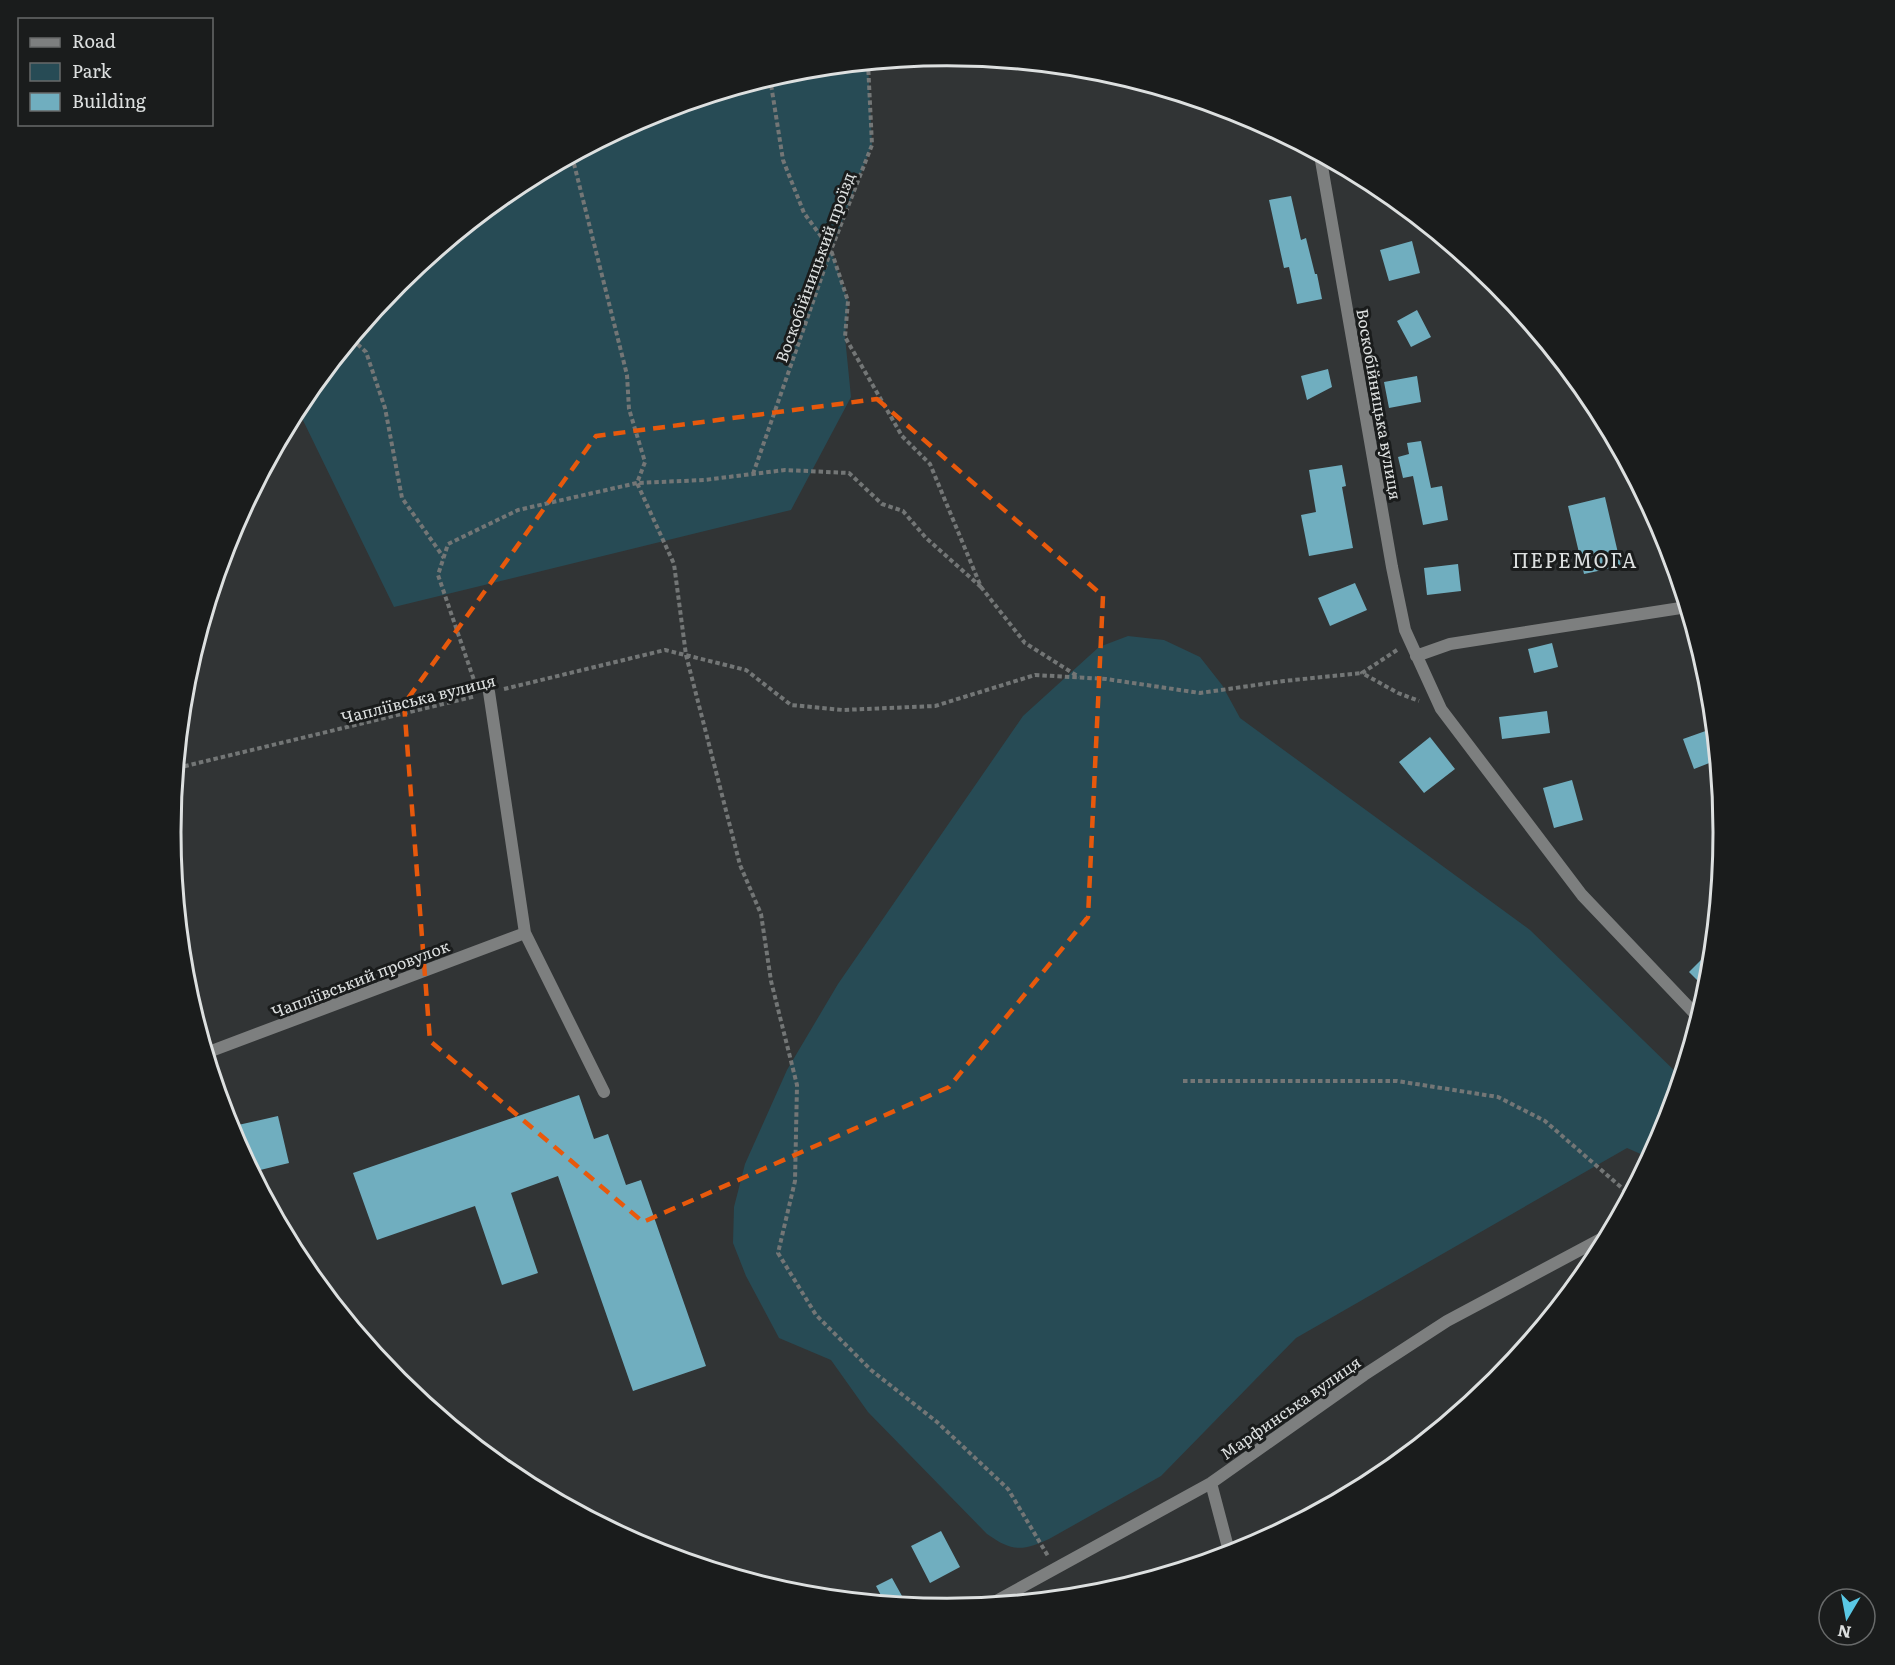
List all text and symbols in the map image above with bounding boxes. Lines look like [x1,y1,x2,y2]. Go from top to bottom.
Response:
legend [18,18,213,126]
text: Road [72,27,116,54]
text: Park [72,57,113,84]
text: Building [72,87,147,114]
street label: Воскобійницький проїзд [768,168,860,366]
street label: Воскобійницька вулиця [1351,306,1409,502]
district label: ПЕРЕМОГА [1512,544,1638,574]
street label: Чапліївська вулиця [338,667,498,729]
street label: Чапліївський провулок [267,933,453,1023]
street label: Марфинська вулиця [1215,1349,1365,1465]
north arrow [1817,1587,1877,1647]
text: N [1836,1620,1853,1646]

